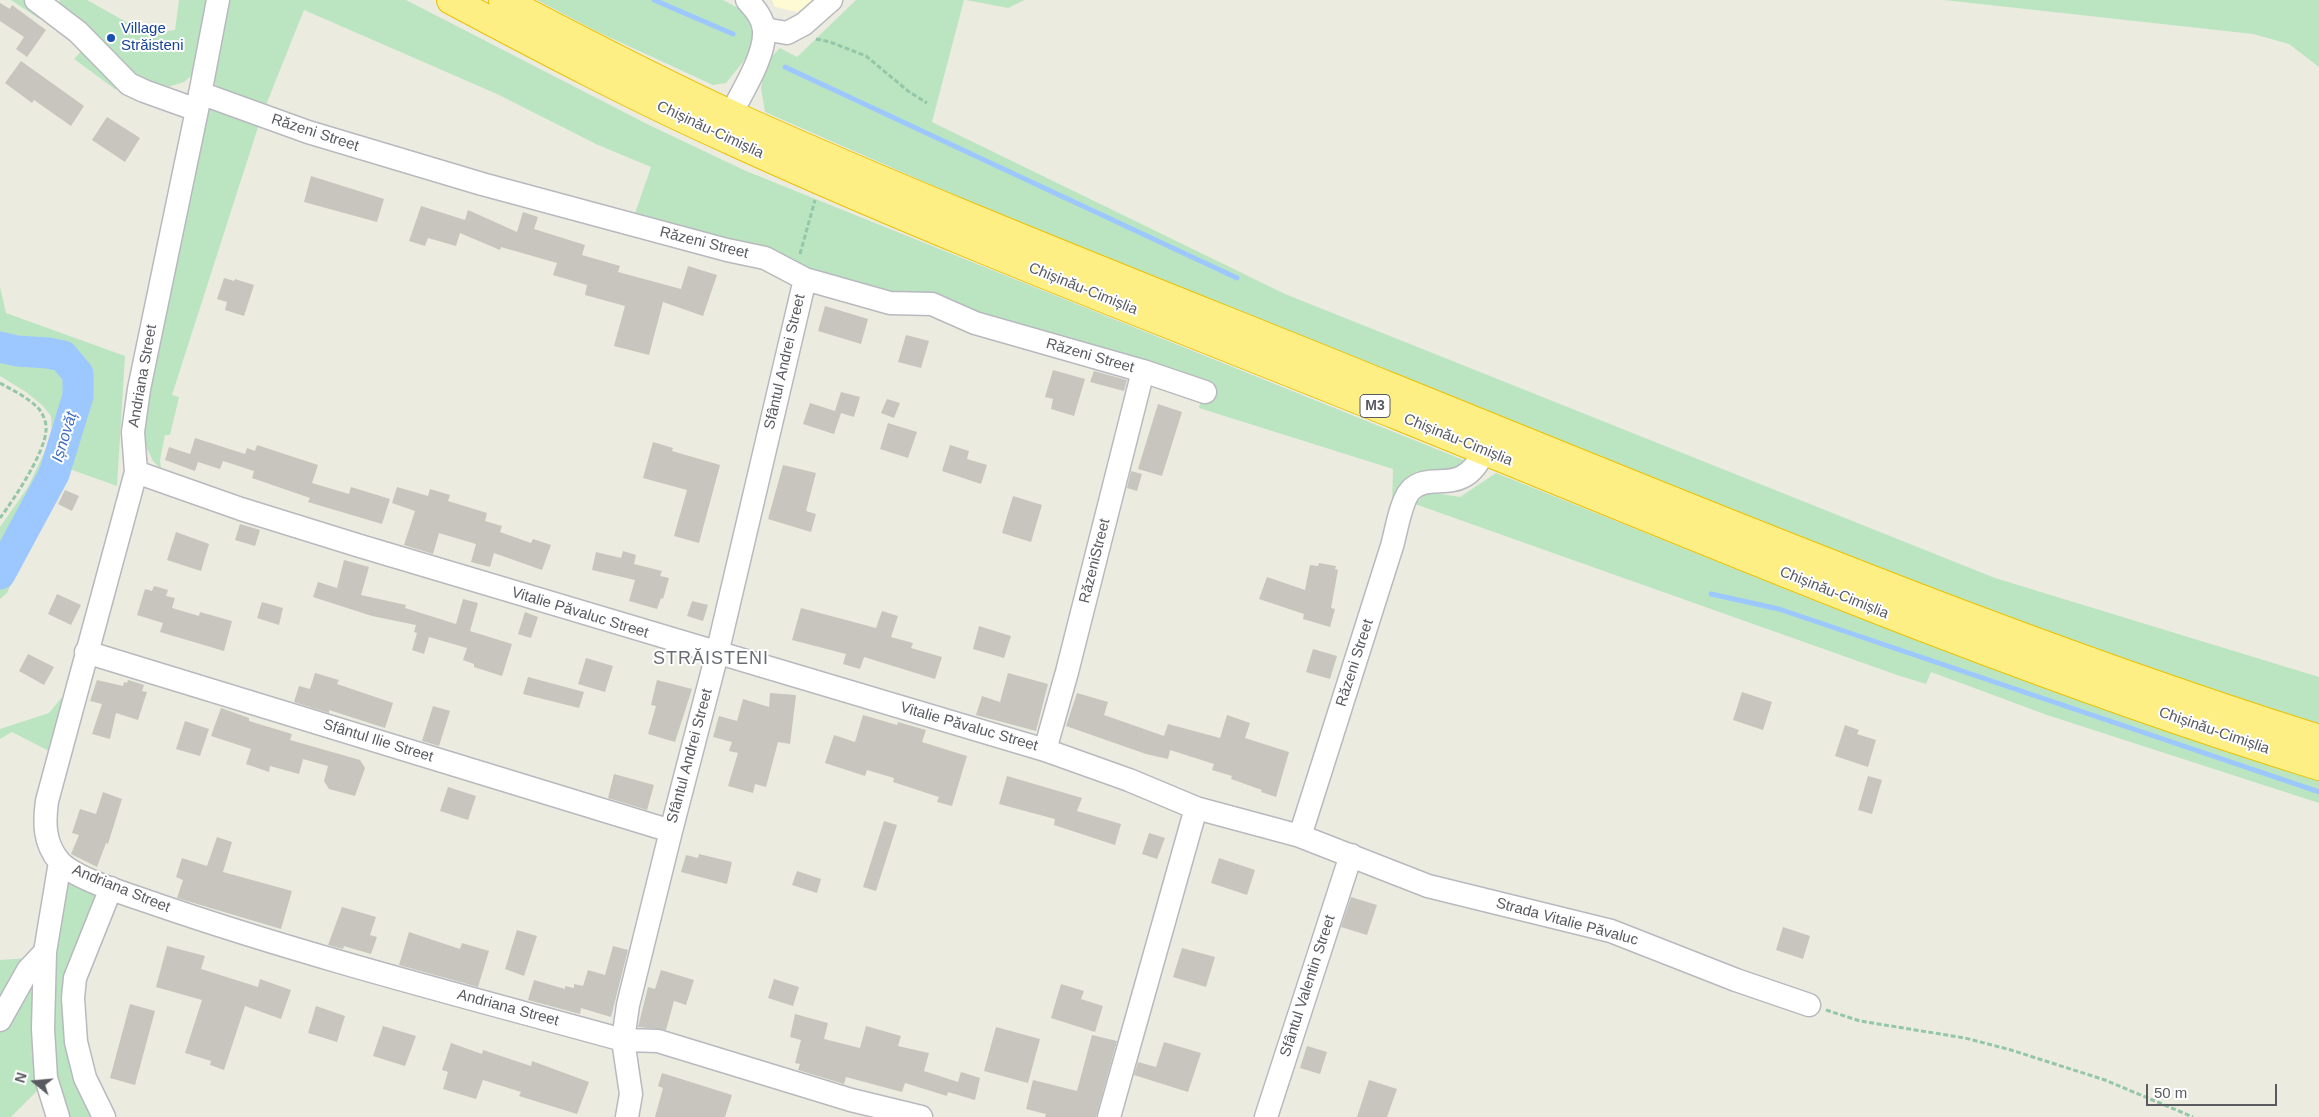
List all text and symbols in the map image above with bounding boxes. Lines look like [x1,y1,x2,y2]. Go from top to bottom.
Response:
place label: Village Străisteni [121,20,184,55]
marker: Village Străisteni [105,32,117,44]
street label: Chișinău-Cimișlia [654,97,766,163]
street label: Răzeni Street [269,110,361,156]
street label: Răzeni Street [658,223,750,263]
street label: Chișinău-Cimișlia [1026,259,1140,319]
street label: Sfântul Andrei Street [761,293,809,431]
street label: Andriana Street [125,323,161,429]
street label: Răzeni Street [1044,335,1136,377]
road number: M3 [1360,394,1390,418]
water label: Ișnovăț [48,410,82,464]
street label: Chișinău-Cimișlia [1401,410,1515,470]
street label: RăzeniStreet [1076,517,1114,605]
street label: Chișinău-Cimișlia [1777,563,1891,623]
street label: Vitalie Păvaluc Street [509,584,651,642]
street label: Răzeni Street [1332,617,1378,709]
district label: STRĂISTENI [652,648,770,670]
street label: Sfântul Andrei Street [663,687,717,825]
street label: Vitalie Păvaluc Street [898,699,1040,755]
street label: Chișinău-Cimișlia [2156,704,2272,758]
street label: Sfântul Ilie Street [321,716,435,766]
street label: Andriana Street [69,861,173,917]
street label: Strada Vitalie Păvaluc [1494,894,1640,950]
street label: Sfântul Valentin Street [1277,913,1339,1059]
street label: Andriana Street [455,986,561,1030]
north arrow [10,1057,60,1107]
text: N [12,1070,30,1085]
scale bar [2149,1074,2280,1106]
text: 50 m [2154,1084,2187,1101]

